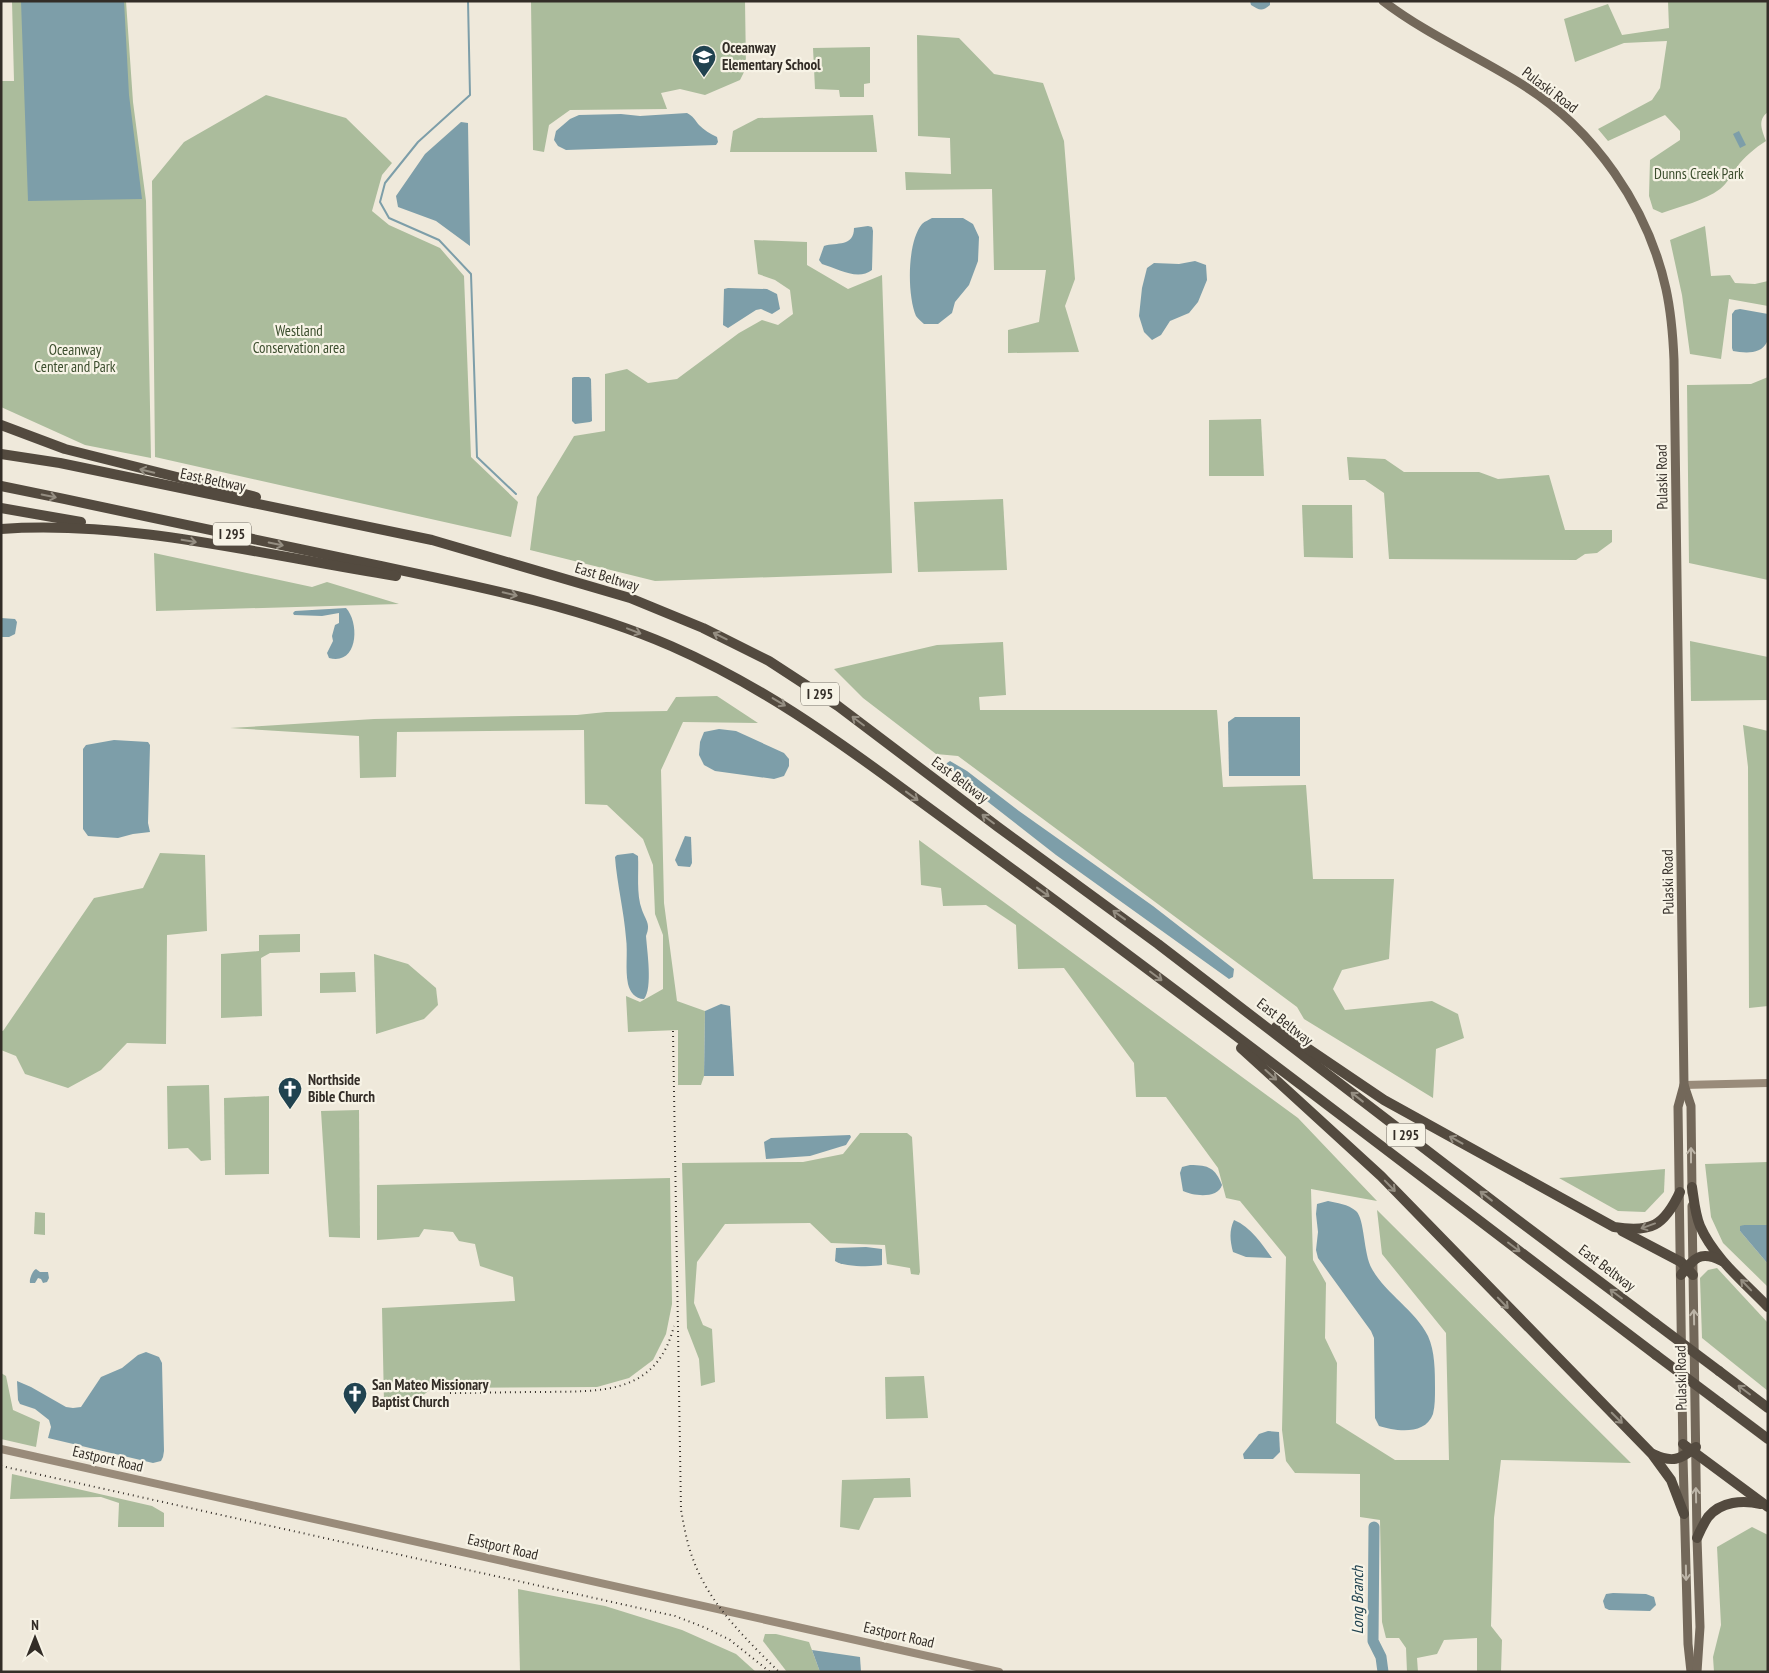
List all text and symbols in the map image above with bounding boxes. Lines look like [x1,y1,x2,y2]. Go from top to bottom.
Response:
place label: Oceanway Elementary School [722,38,821,74]
school or university icon: Oceanway Elementary School [691,44,717,78]
street label: Pulaski Road [1519,62,1582,117]
park label: Dunns Creek Park [1654,164,1744,183]
park label: Westland Conservation area [253,321,345,357]
park label: Oceanway Center and Park [34,340,116,376]
street label: Pulaski Road [1651,444,1672,510]
street label: East Beltway [179,463,248,496]
one-way arrow [139,465,155,475]
one-way arrow [41,491,57,501]
road number: I 295 [213,522,251,546]
one-way arrow [181,536,197,546]
one-way arrow [268,540,284,549]
street label: East Beltway [573,558,642,595]
one-way arrow [501,590,517,599]
one-way arrow [626,627,641,636]
one-way arrow [713,631,728,640]
road number: I 295 [801,682,839,706]
one-way arrow [772,698,786,708]
one-way arrow [851,716,865,726]
street label: East Beltway [928,752,993,807]
one-way arrow [905,790,919,801]
one-way arrow [982,814,995,825]
street label: Pulaski Road [1657,849,1678,915]
one-way arrow [1036,887,1050,897]
one-way arrow [1112,910,1126,920]
one-way arrow [1149,971,1162,982]
street label: East Beltway [1253,994,1318,1050]
one-way arrow [1265,1069,1278,1081]
place label: Northside Bible Church [308,1070,375,1106]
church icon: Northside Bible Church [277,1076,303,1110]
one-way arrow [1351,1092,1364,1103]
road number: I 295 [1387,1124,1425,1146]
one-way arrow [1449,1135,1464,1145]
one-way arrow [1686,1147,1696,1163]
one-way arrow [1384,1179,1396,1192]
one-way arrow [1480,1191,1493,1202]
one-way arrow [1641,1222,1656,1231]
street label: East Beltway [1575,1240,1640,1295]
one-way arrow [1507,1242,1520,1253]
one-way arrow [1740,1279,1752,1291]
one-way arrow [1609,1289,1623,1299]
one-way arrow [1497,1296,1509,1309]
one-way arrow [1689,1309,1699,1326]
street label: Pulaski Road [1670,1345,1691,1411]
place label: San Mateo Missionary Baptist Church [372,1375,489,1411]
church icon: San Mateo Missionary Baptist Church [342,1381,368,1415]
one-way arrow [1738,1384,1751,1395]
one-way arrow [1611,1412,1623,1425]
street label: Eastport Road [71,1441,145,1476]
one-way arrow [1691,1487,1701,1504]
street label: Eastport Road [466,1529,540,1564]
one-way arrow [1681,1564,1691,1581]
water label: Long Branch [1347,1565,1367,1634]
north arrow [10,1613,60,1663]
text: N [31,1616,39,1634]
street label: Eastport Road [862,1617,936,1652]

